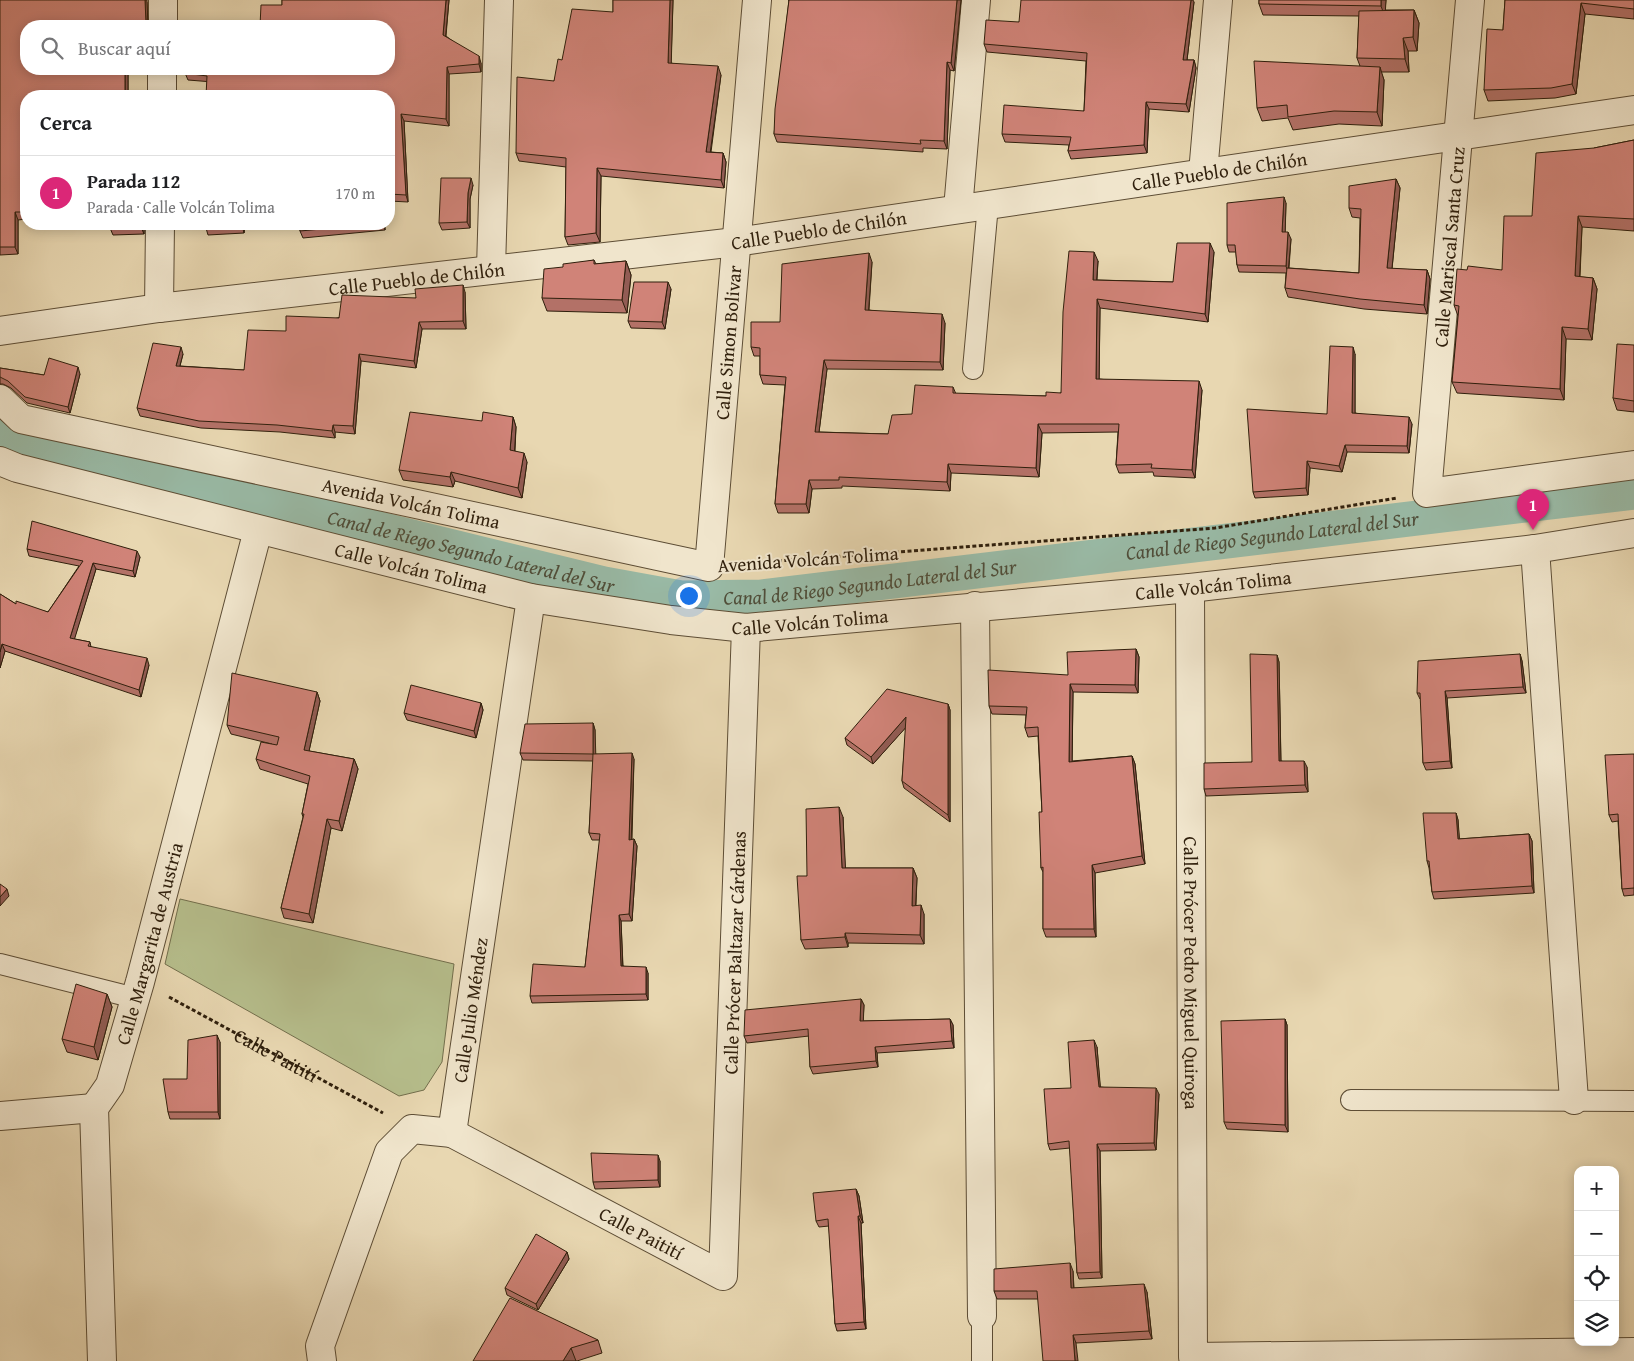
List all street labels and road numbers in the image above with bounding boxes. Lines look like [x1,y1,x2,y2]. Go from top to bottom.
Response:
street label: Calle Pueblo de Chilón [1130,144,1309,198]
street label: Calle Mariscal Santa Cruz [1426,146,1472,348]
street label: Calle Pueblo de Chilón [729,203,909,257]
street label: Calle Pueblo de Chilón [327,255,506,302]
street label: Calle Simon Bolivar [708,264,748,421]
street label: Avenida Volcán Tolima [319,470,503,536]
street label: Calle Volcán Tolima [332,535,491,600]
street label: Avenida Volcán Tolima [717,539,899,579]
street label: Calle Volcán Tolima [1134,563,1293,607]
street label: Calle Volcán Tolima [731,601,889,642]
street label: Calle Prócer Baltazar Cárdenas [716,830,753,1075]
street label: Calle Prócer Pedro Miguel Quiroga [1177,836,1206,1110]
street label: Calle Margarita de Austria [108,839,190,1048]
street label: Calle Julio Méndez [446,936,495,1085]
street label: Calle Paitití [229,1021,324,1090]
street label: Calle Paitití [594,1199,689,1267]

